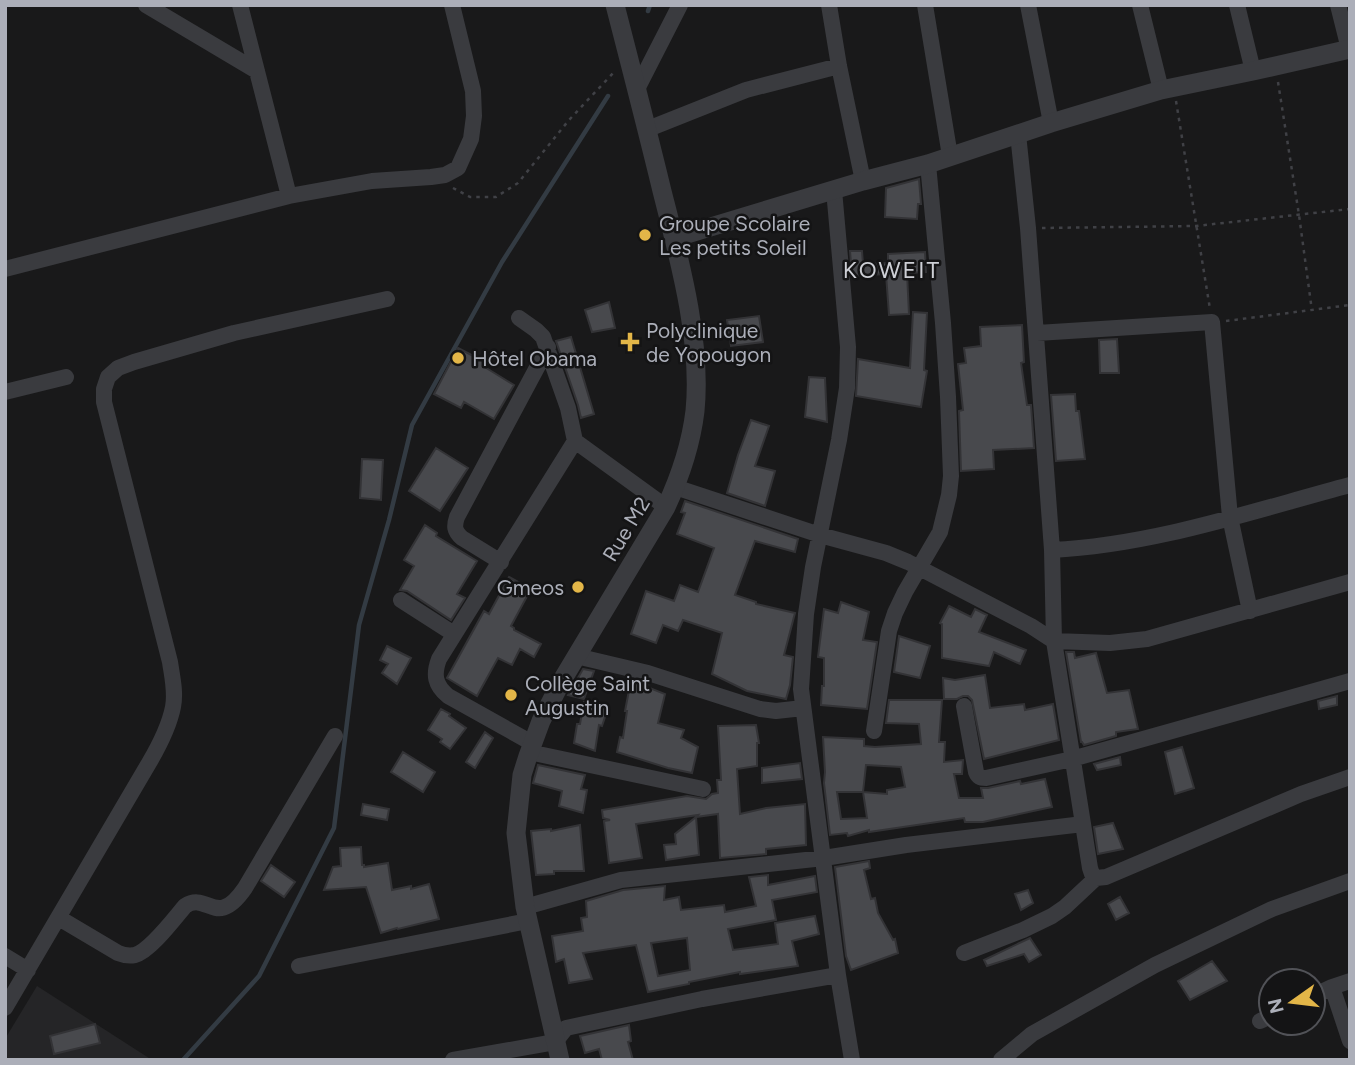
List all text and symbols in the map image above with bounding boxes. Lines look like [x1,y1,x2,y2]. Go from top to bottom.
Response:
place label: Groupe Scolaire Les petits Soleil [659,211,810,260]
marker: Groupe Scolaire Les petits Soleil [637,227,653,243]
district label: KOWEIT [843,256,941,284]
place label: Polyclinique de Yopougon [646,318,771,367]
marker: Polyclinique de Yopougon [620,332,640,352]
place label: Hôtel Obama [472,346,597,371]
marker: Hôtel Obama [450,350,466,366]
street label: Rue M2 [597,492,655,566]
place label: Gmeos [497,575,564,600]
marker: Gmeos [570,579,586,595]
place label: Collège Saint Augustin [525,671,650,720]
marker: Collège Saint Augustin [503,687,519,703]
north arrow [1257,967,1327,1037]
text: N [1263,996,1289,1016]

